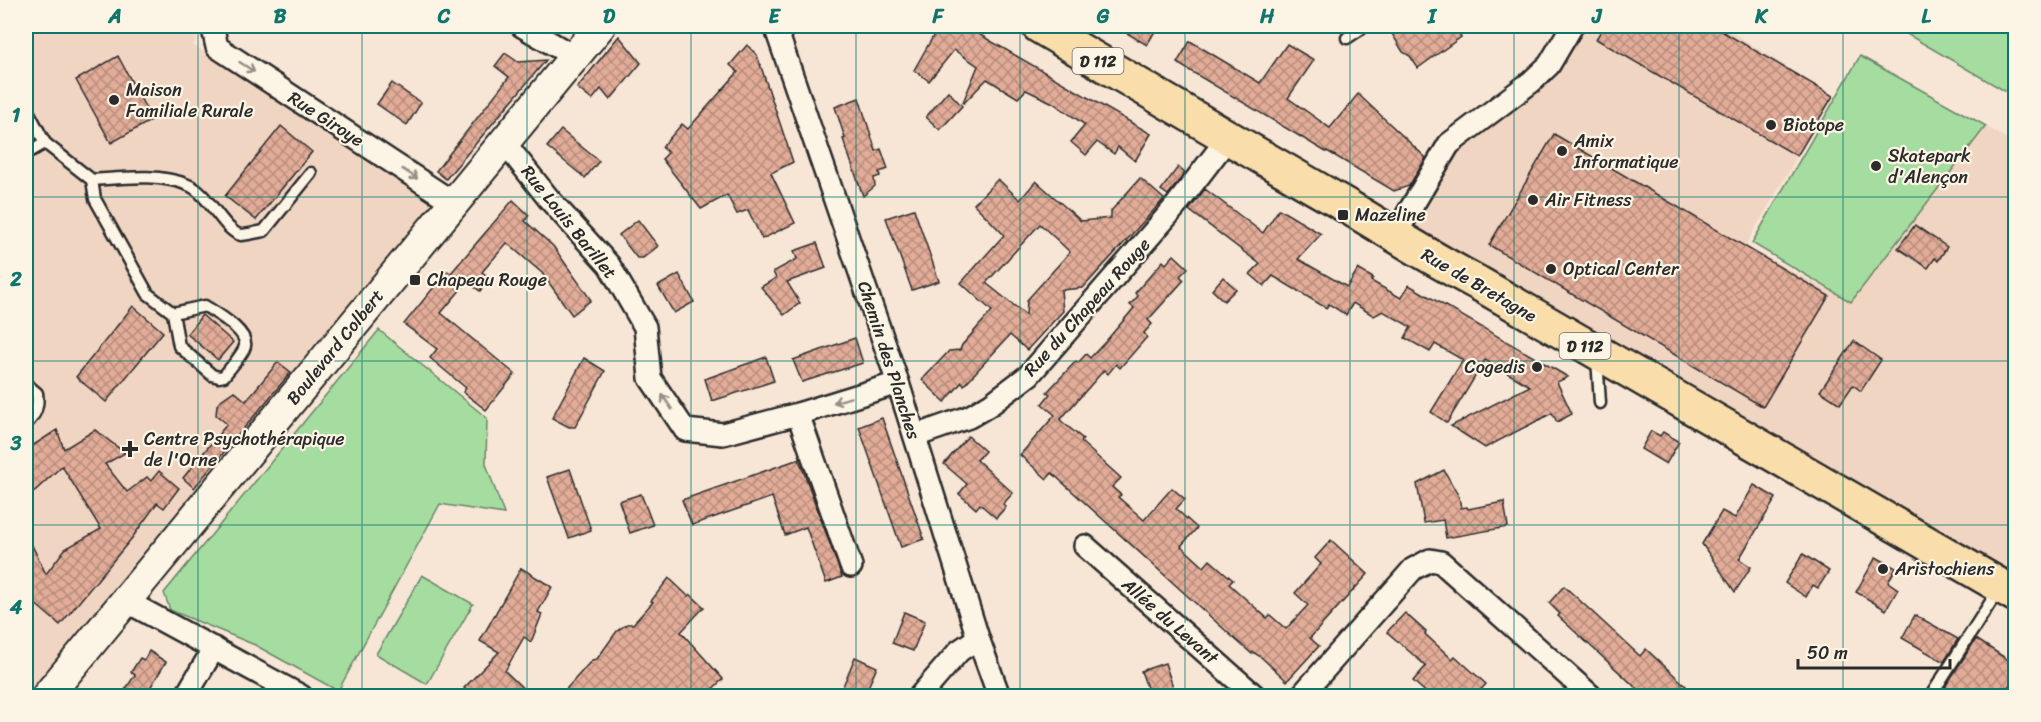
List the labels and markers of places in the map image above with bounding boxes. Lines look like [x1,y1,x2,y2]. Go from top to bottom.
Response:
place label: Maison Familiale Rurale [126,74,253,127]
marker: Maison Familiale Rurale [107,93,121,107]
place label: Biotope [1783,109,1844,141]
marker: Biotope [1764,118,1778,132]
place label: Amix Informatique [1573,125,1679,178]
place label: Skatepark d'Alençon [1888,140,1971,193]
marker: Amix Informatique [1555,144,1569,158]
marker: Skatepark d'Alençon [1869,159,1883,173]
place label: Air Fitness [1544,184,1632,216]
marker: Air Fitness [1526,193,1540,207]
place label: Mazeline [1355,199,1426,231]
marker: Mazeline [1336,208,1350,222]
place label: Optical Center [1563,253,1680,285]
marker: Optical Center [1544,262,1558,276]
place label: Chapeau Rouge [427,264,547,296]
marker: Chapeau Rouge [408,273,422,287]
place label: Cogedis [1464,351,1526,383]
marker: Cogedis [1530,360,1544,374]
place label: Centre Psychothérapique de l'Orne [144,423,345,476]
marker: Centre Psychothérapique de l'Orne [121,440,139,458]
place label: Aristochiens [1894,553,1995,585]
marker: Aristochiens [1876,562,1890,576]

